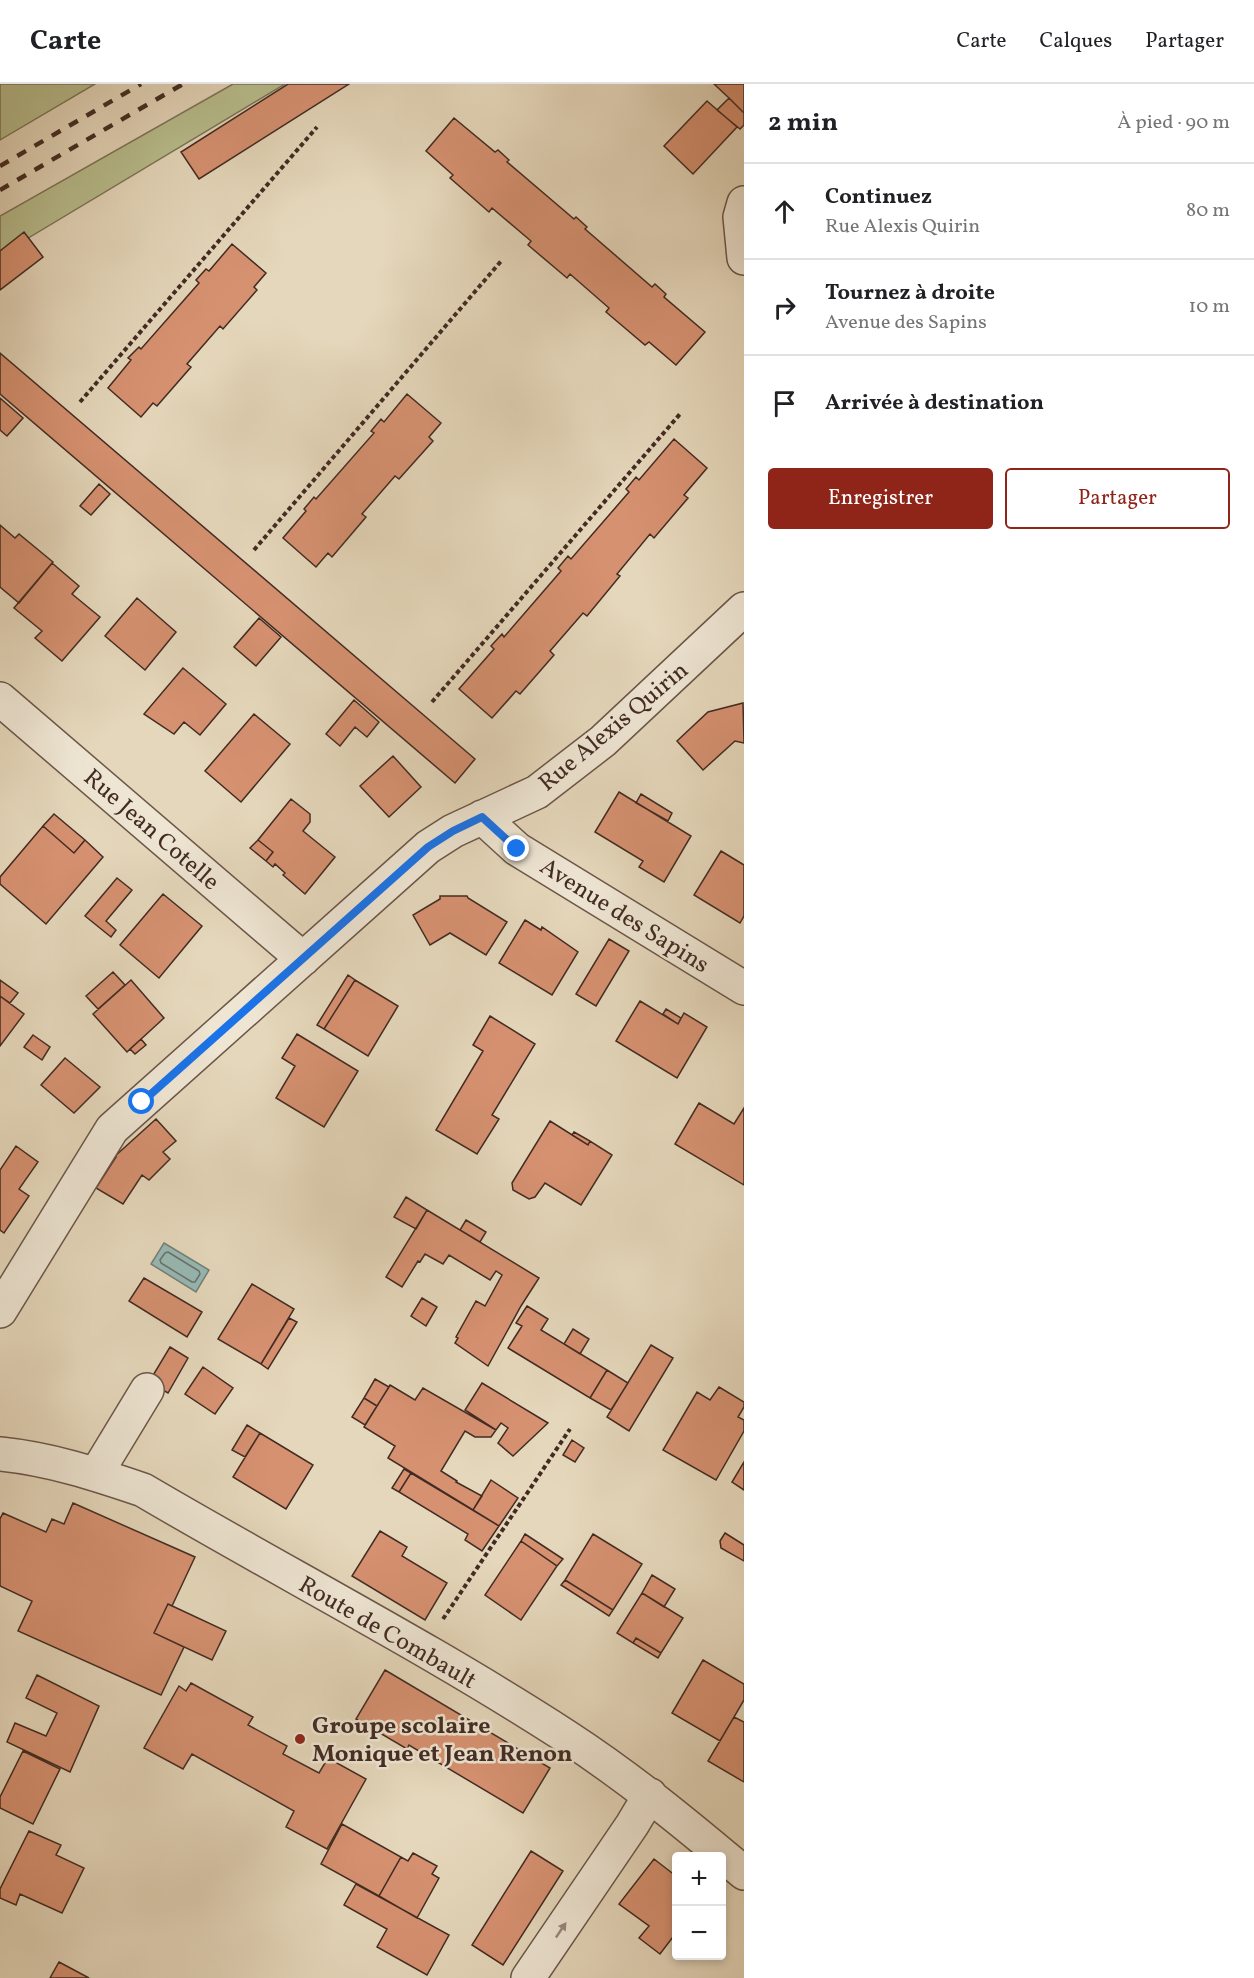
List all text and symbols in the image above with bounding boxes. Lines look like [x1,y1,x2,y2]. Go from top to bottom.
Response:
text: Carte [30,22,101,61]
text: Carte [956,27,1007,56]
text: Calques [1040,27,1112,56]
text: Partager [1145,27,1224,56]
text: 2 min [768,105,838,141]
text: À pied · 90 m [1117,109,1230,137]
text: Continuez [825,182,932,213]
icon: ahead [768,195,801,228]
text: 80 m [1186,197,1230,225]
text: Rue Alexis Quirin [825,213,980,241]
text: Tournez à droite [825,278,995,309]
icon: right [768,291,801,324]
text: 10 m [1189,293,1230,321]
text: Avenue des Sapins [825,309,987,337]
icon: arrive [768,387,801,420]
text: Arrivée à destination [825,388,1044,419]
button: Enregistrer [768,468,993,529]
button: Partager [1005,468,1230,529]
street label: Rue Alexis Quirin [532,655,697,800]
street label: Rue Jean Cotelle [75,762,226,899]
route end [503,835,529,861]
street label: Avenue des Sapins [533,851,715,983]
route start [128,1088,154,1114]
street label: Route de Combault [292,1569,482,1699]
place label: Groupe scolaire Monique et Jean Renon [312,1710,573,1772]
marker: Groupe scolaire Monique et Jean Renon [293,1732,307,1746]
map controls [672,1852,726,1960]
button: + [672,1852,726,1906]
button: − [672,1906,726,1960]
one-way arrow [555,1922,567,1938]

